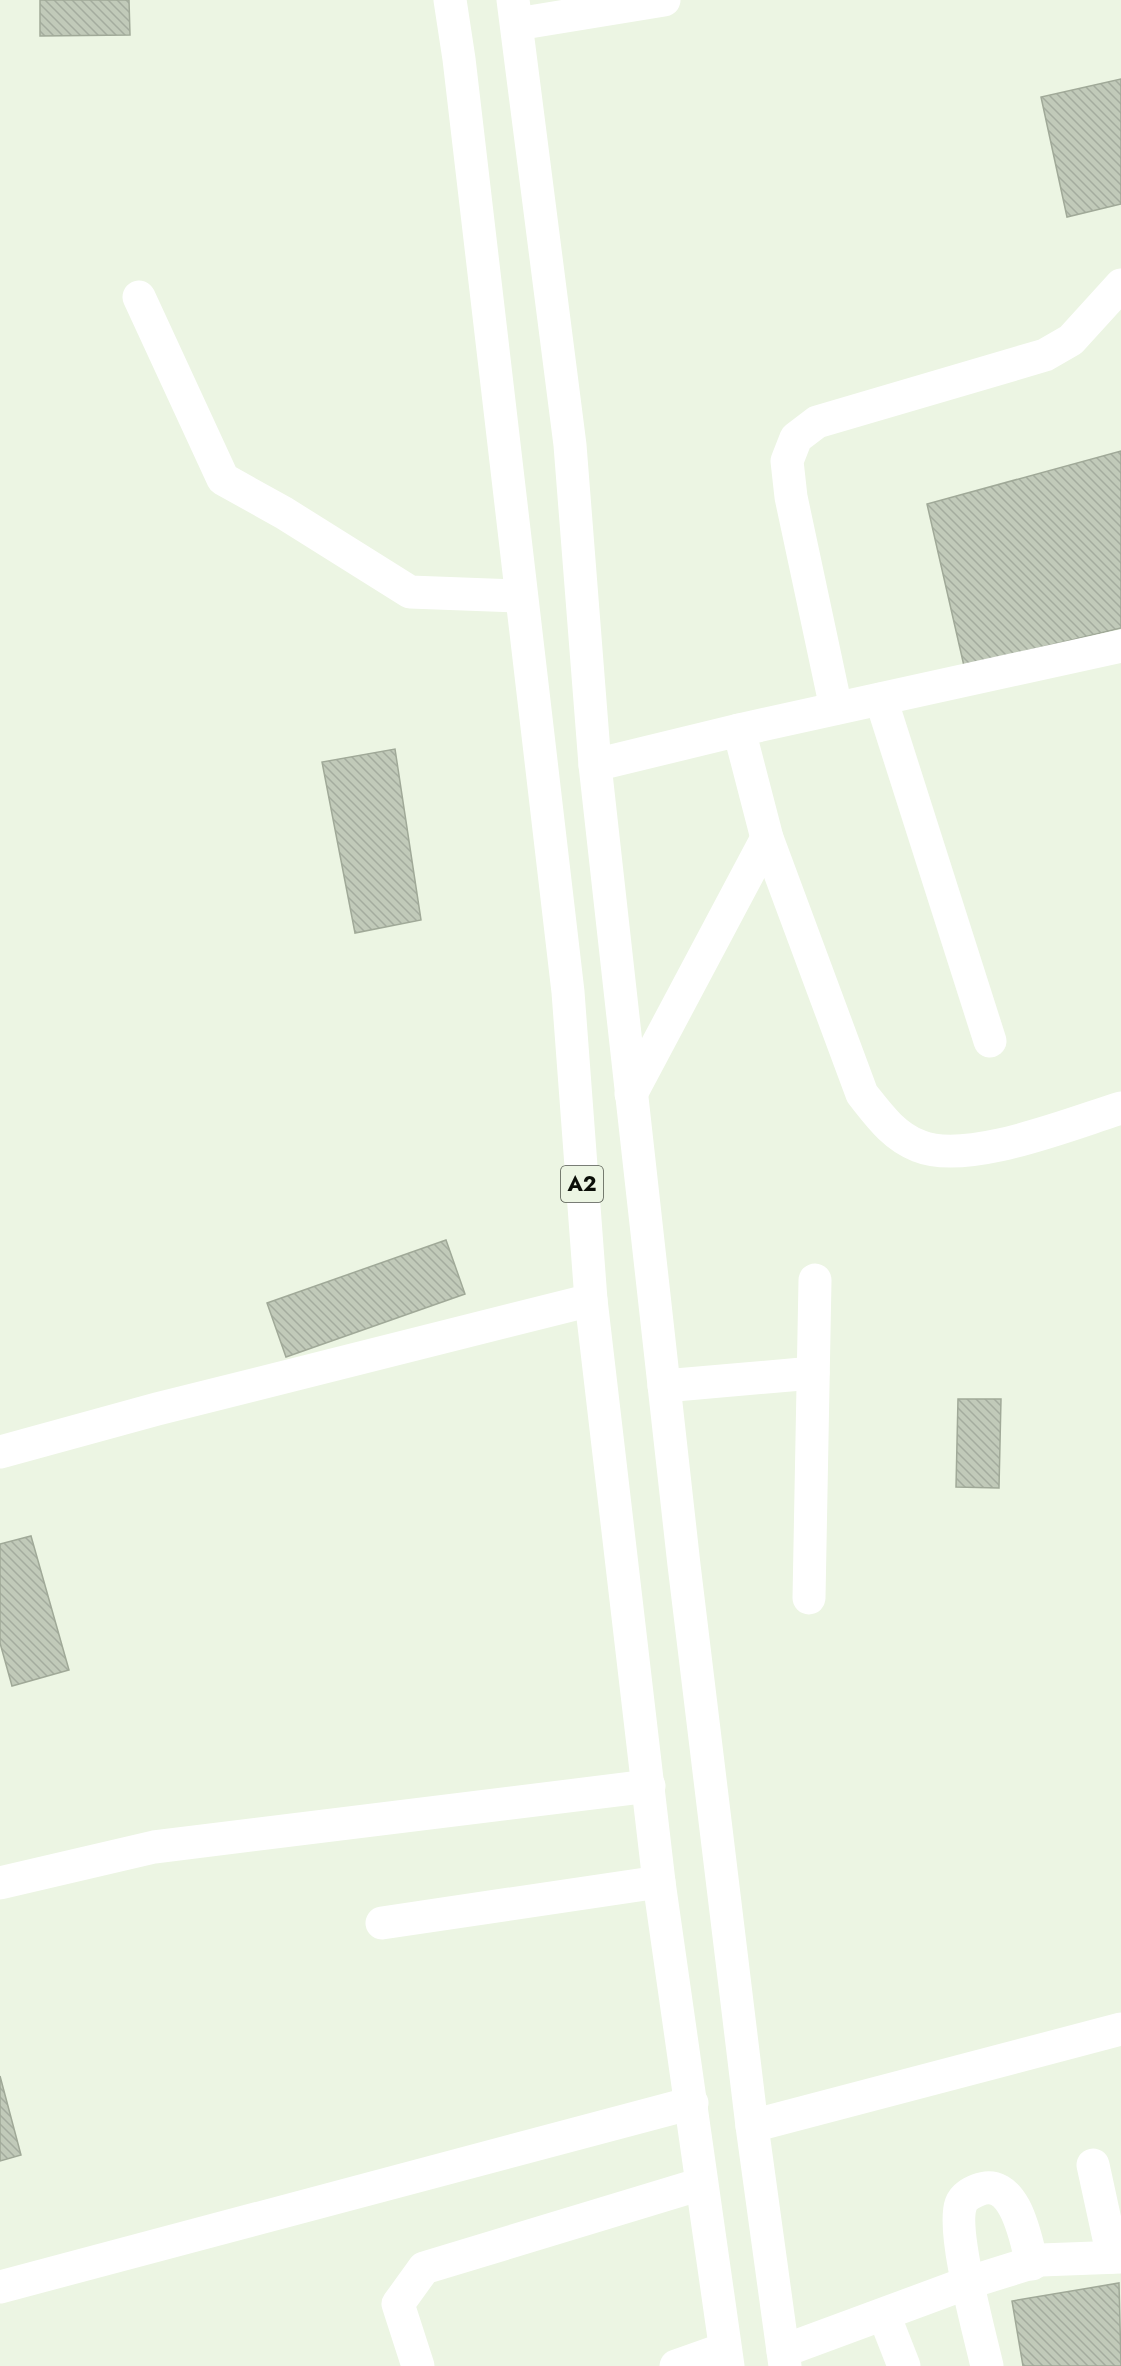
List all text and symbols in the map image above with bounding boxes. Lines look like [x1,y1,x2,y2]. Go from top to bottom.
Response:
road number: A2 [561,1166,603,1202]

